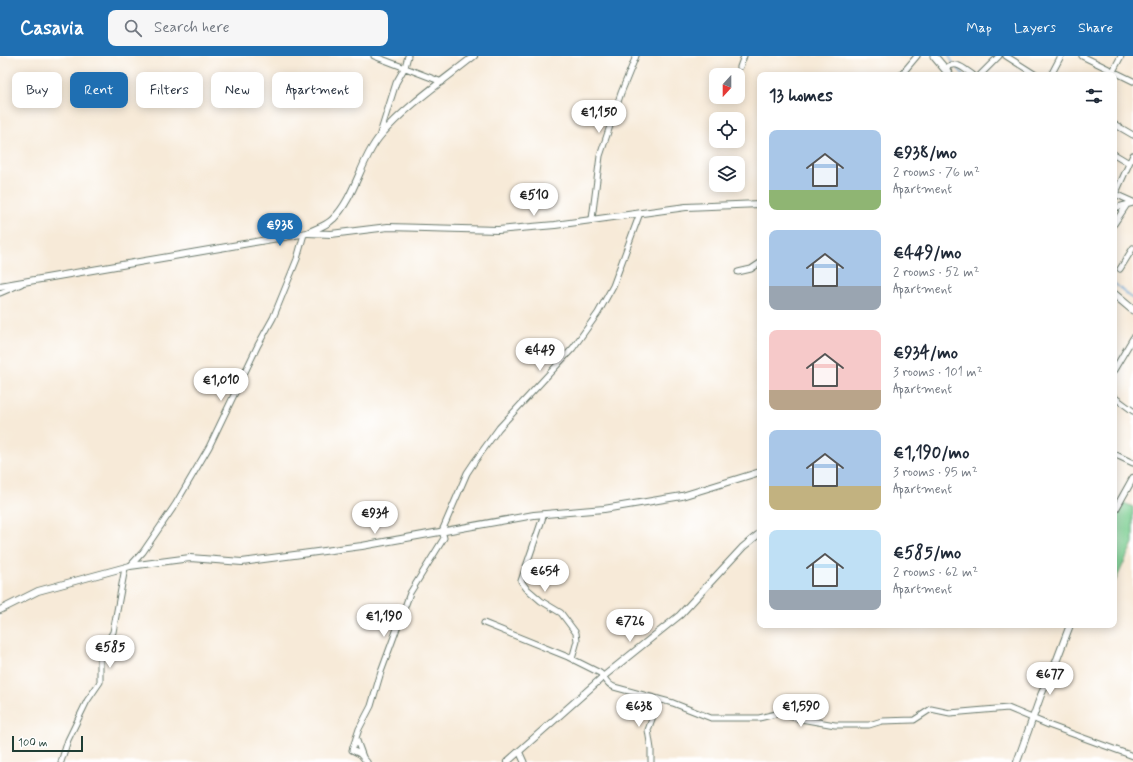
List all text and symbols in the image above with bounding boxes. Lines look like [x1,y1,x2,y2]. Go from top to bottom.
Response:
search box [108,10,388,46]
text: Casavia [20,16,84,41]
icon: search [122,17,144,39]
text: Search here [154,18,229,38]
text: Map [966,19,992,37]
text: Layers [1014,19,1056,37]
text: Share [1078,19,1113,37]
north arrow [709,68,745,104]
map controls [709,68,745,192]
chip: Buy [12,72,62,108]
chip: Rent [70,72,128,108]
chip: Filters [136,72,203,108]
chip: New [211,72,264,108]
chip: Apartment [272,72,363,108]
text: 13 homes [769,85,833,107]
icon: filters [1083,85,1105,107]
pin: €1,150 [566,100,632,134]
text: €1,150 [580,104,618,121]
button: locate [709,112,745,148]
text: €938/mo [893,142,957,164]
icon: home [801,146,849,194]
button: layers [709,156,745,192]
text: 2 rooms · 76 m² [893,164,980,181]
text: Apartment [893,181,952,198]
pin: €510 [510,183,558,217]
text: €510 [519,187,549,204]
pin: €938 [256,213,304,247]
text: €938 [266,217,294,234]
text: €449/mo [893,242,962,264]
icon: home [801,246,849,294]
text: 2 rooms · 52 m² [893,264,979,281]
text: Apartment [893,281,952,298]
pin: €449 [516,338,564,372]
text: €449 [525,342,555,359]
text: €934/mo [893,342,958,364]
icon: home [801,346,849,394]
text: 3 rooms · 101 m² [893,364,982,381]
pin: €1,010 [188,368,254,402]
text: €1,010 [203,372,239,389]
text: Apartment [893,381,952,398]
text: €1,190/mo [893,442,969,464]
icon: home [801,446,849,494]
text: 3 rooms · 95 m² [893,464,977,481]
text: Apartment [893,481,952,498]
pin: €934 [351,501,399,535]
text: €934 [361,505,389,522]
text: €585/mo [893,542,961,564]
icon: home [801,546,849,594]
pin: €654 [521,559,569,593]
text: €654 [530,563,560,580]
text: 2 rooms · 62 m² [893,564,978,581]
text: Apartment [893,581,952,598]
pin: €1,190 [351,604,417,638]
text: €1,190 [366,608,402,625]
pin: €726 [606,609,654,643]
text: €726 [615,613,645,630]
pin: €585 [86,635,134,669]
text: €585 [95,639,125,656]
pin: €677 [1026,662,1074,696]
text: €677 [1036,666,1065,683]
pin: €638 [615,694,663,728]
pin: €1,590 [768,694,834,728]
text: €638 [625,698,653,715]
text: €1,590 [782,698,820,715]
scale bar [12,734,83,753]
text: 100 m [18,736,48,750]

